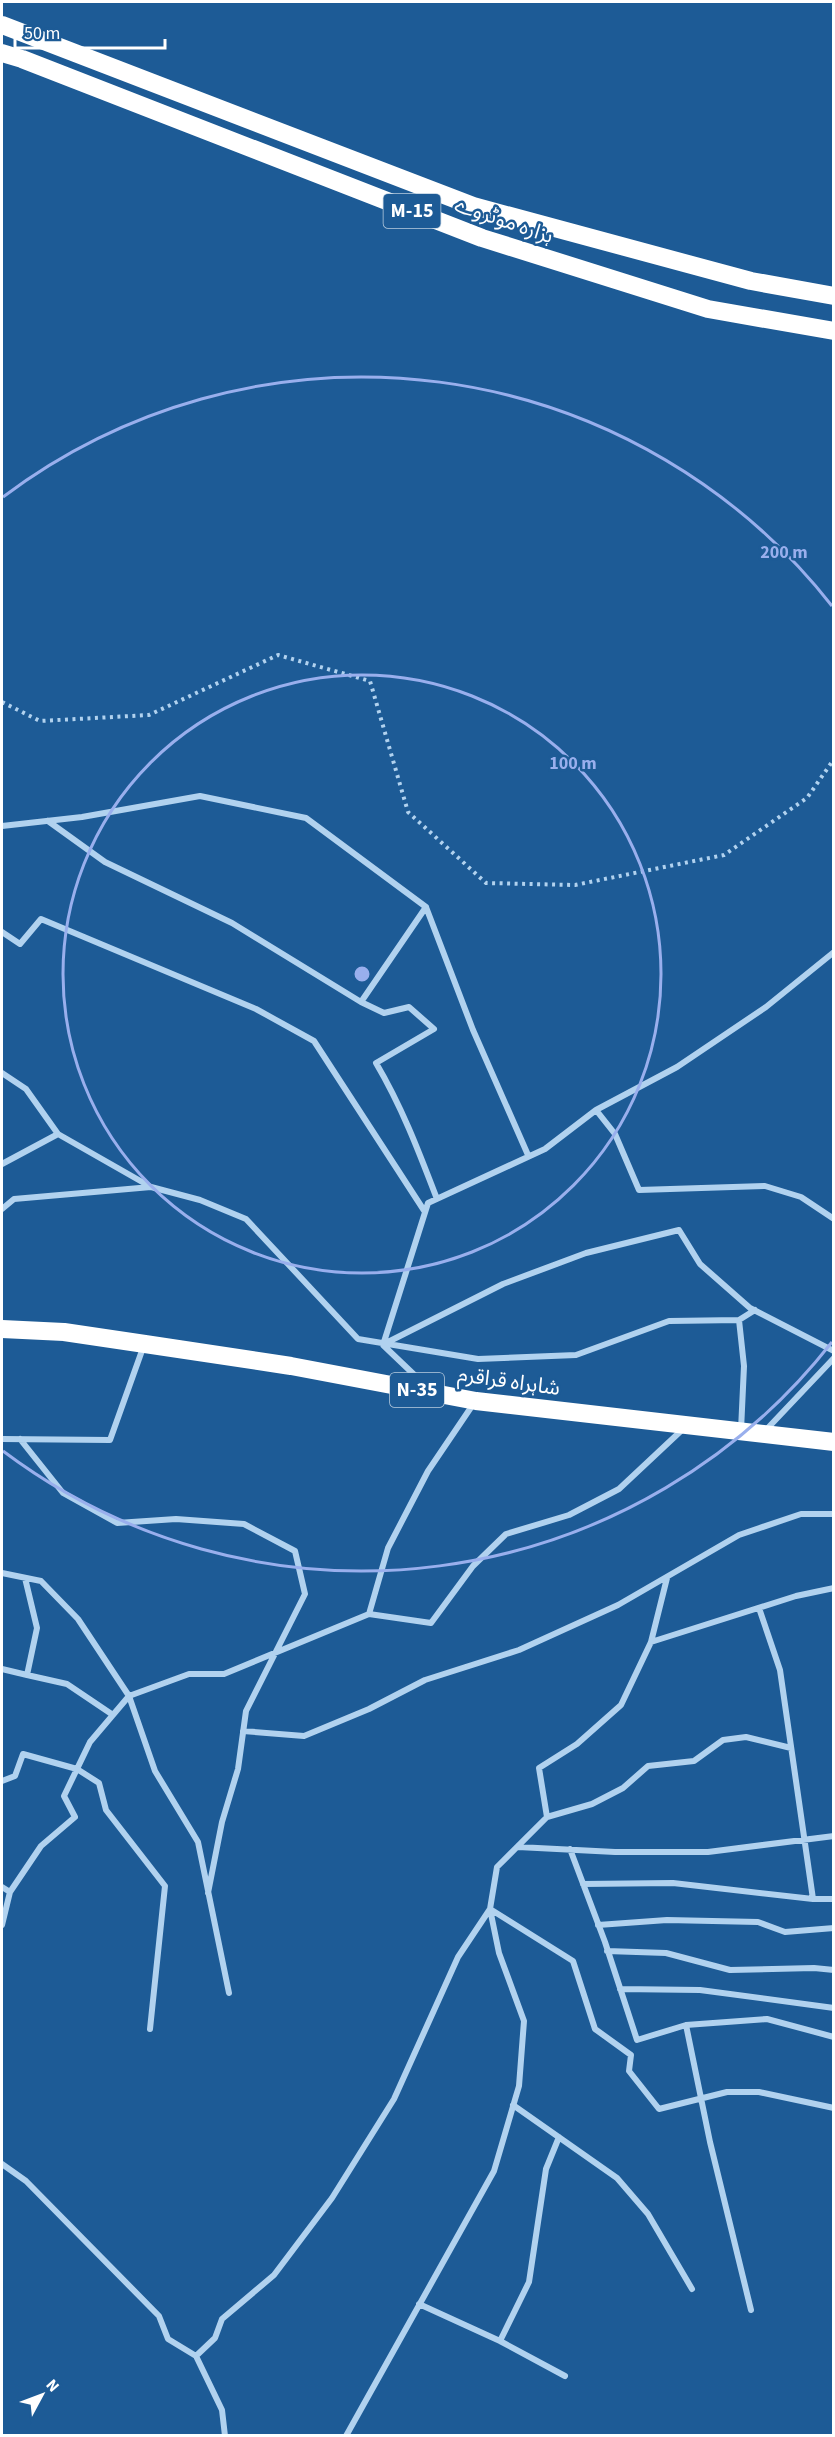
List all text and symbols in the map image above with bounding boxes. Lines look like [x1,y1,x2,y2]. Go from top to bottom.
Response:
scale bar [15,12,165,50]
text: 50 m [24,21,60,46]
street label: ہزارہ موٹروے [451,189,557,251]
road number: M-15 [384,194,440,228]
text: 200 m [760,540,808,565]
text: 100 m [549,751,597,776]
centre of rings [352,964,372,984]
street label: شاہراہ قراقرم [456,1359,562,1404]
road number: N-35 [390,1373,444,1407]
north arrow [12,2365,72,2425]
text: N [41,2375,64,2397]

